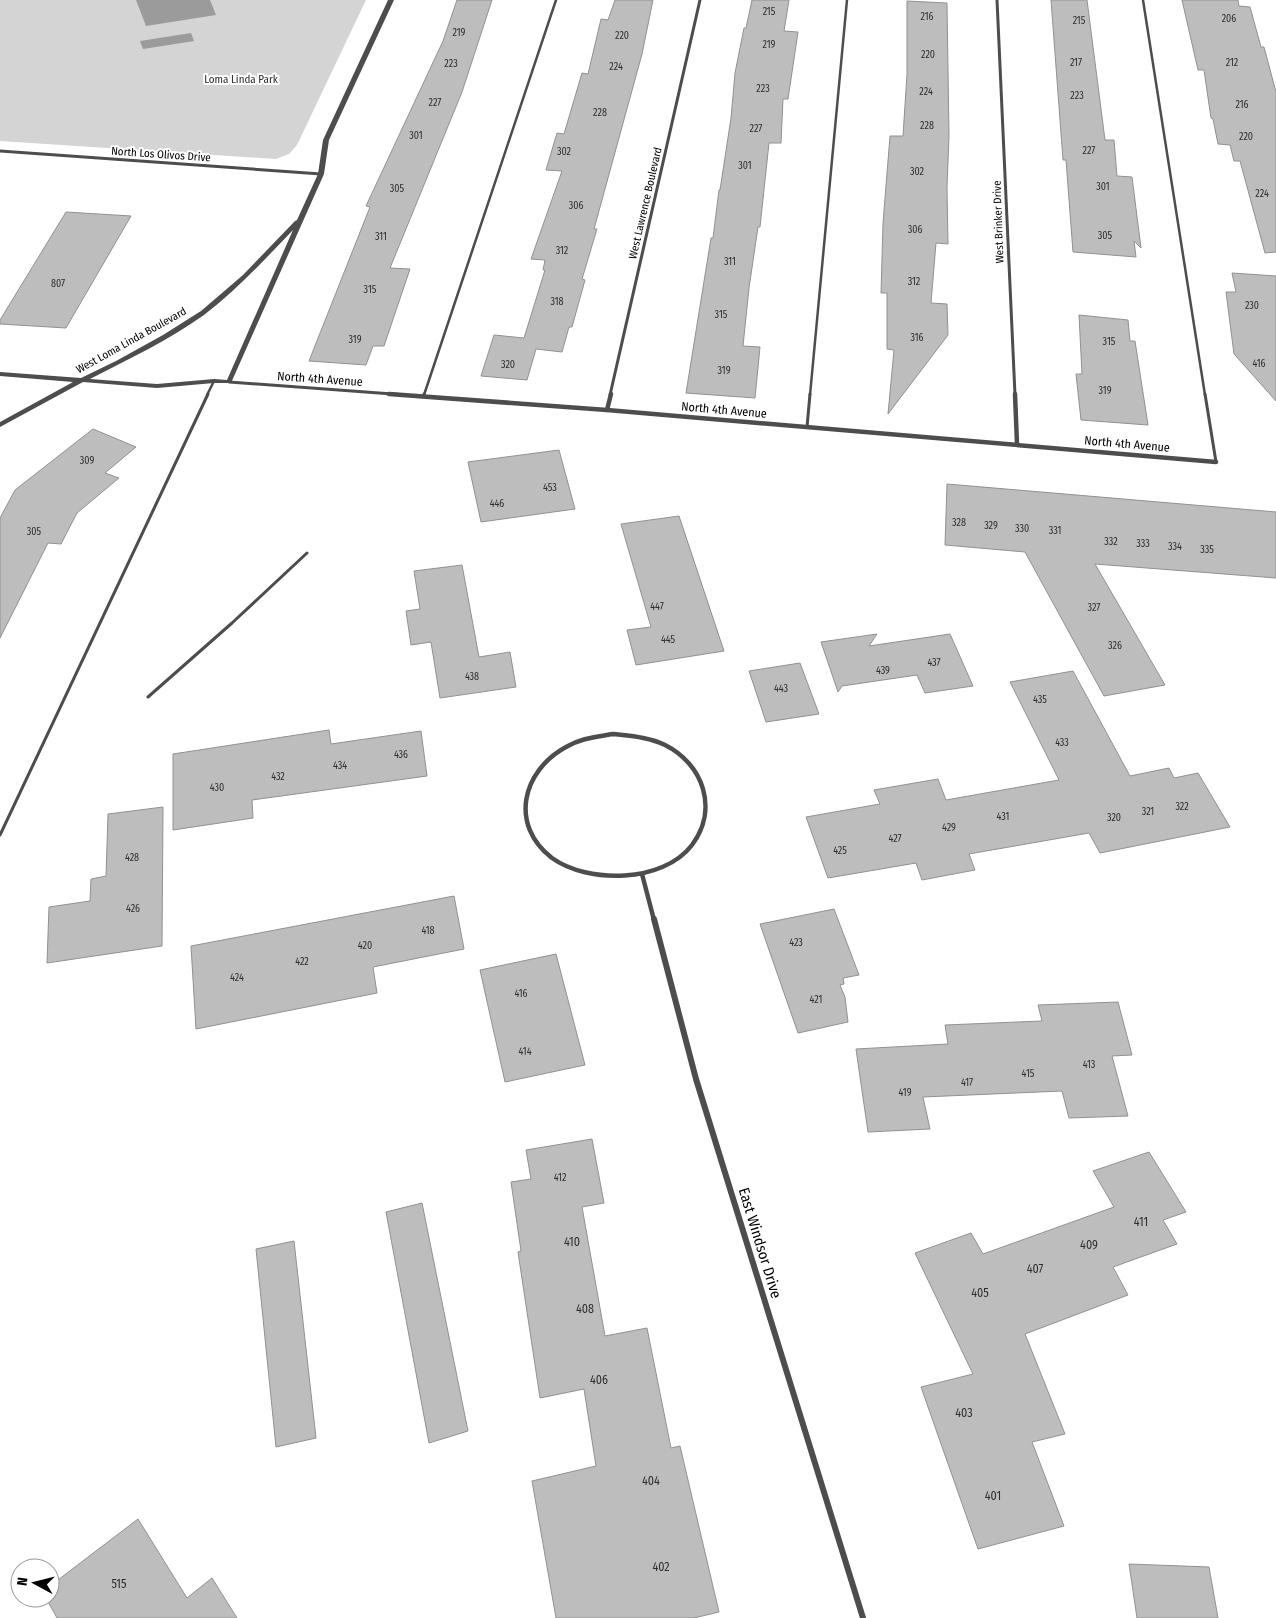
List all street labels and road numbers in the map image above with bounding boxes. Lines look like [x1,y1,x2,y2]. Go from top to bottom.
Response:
street label: North Los Olivos Drive [111,145,211,164]
street label: West Lawrence Boulevard [626,146,665,260]
street label: West Brinker Drive [991,180,1006,264]
street label: West Loma Linda Boulevard [74,305,189,376]
street label: North 4th Avenue [277,369,363,389]
street label: North 4th Avenue [681,399,767,421]
street label: North 4th Avenue [1084,433,1170,455]
street label: East Windsor Drive [735,1186,785,1300]

